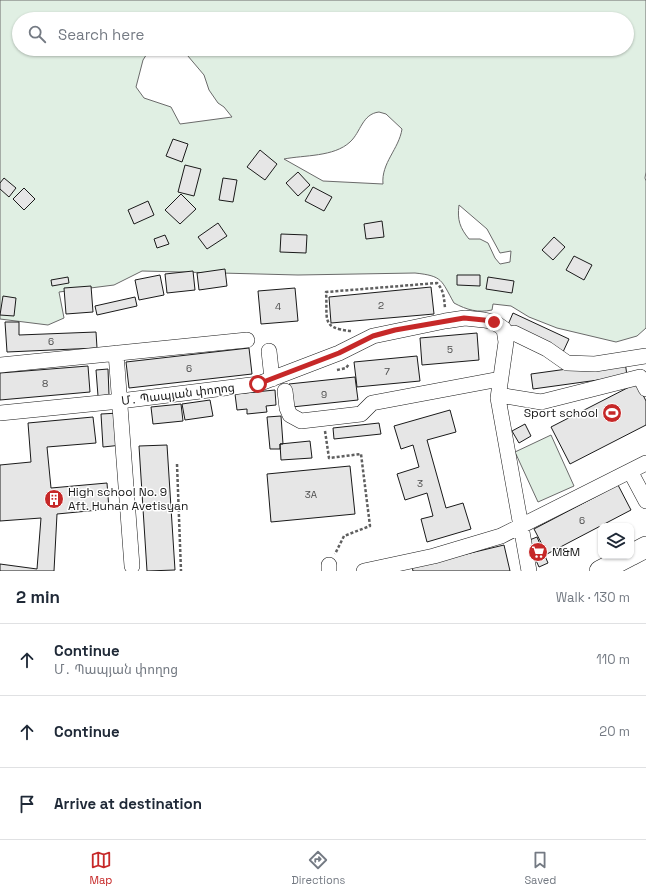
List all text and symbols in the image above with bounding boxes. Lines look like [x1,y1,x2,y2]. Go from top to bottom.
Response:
search box [12,12,634,56]
icon: search [26,23,48,45]
text: Search here [58,25,144,44]
house number: 2 [378,299,384,312]
house number: 4 [275,300,281,313]
route end [485,313,503,331]
house number: 6 [48,335,54,348]
house number: 5 [447,343,453,356]
house number: 6 [186,362,192,375]
house number: 7 [384,365,390,378]
route start [249,375,267,393]
house number: 8 [42,377,48,390]
street label: Մ․ Պապյան փողոց [120,379,236,409]
house number: 9 [321,388,327,401]
sports icon: Sport school [601,402,623,424]
place label: Sport school [524,405,598,421]
house number: 3 [417,477,423,490]
place label: High school No. 9 Aft. Hunan Avetisyan [68,484,188,514]
building icon: High school No. 9 Aft. Hunan Avetisyan [43,488,65,510]
house number: 3A [305,488,318,501]
house number: 6 [579,514,585,527]
map controls [598,523,634,559]
button: layers [598,523,634,559]
supermarket icon: M&M [527,541,549,563]
place label: M&M [552,544,580,560]
text: 2 min [16,586,60,608]
text: Walk · 130 m [556,589,630,606]
text: Continue [54,641,120,660]
icon: ahead [16,649,38,671]
text: 110 m [596,651,630,668]
text: Մ․ Պապյան փողոց [54,661,178,678]
icon: ahead [16,721,38,743]
text: Continue [54,722,120,741]
text: 20 m [599,723,630,740]
icon: arrive [16,793,38,815]
text: Arrive at destination [54,794,202,813]
tab: Map [90,849,112,887]
tab: Directions [291,849,345,887]
tab: Saved [524,849,556,887]

